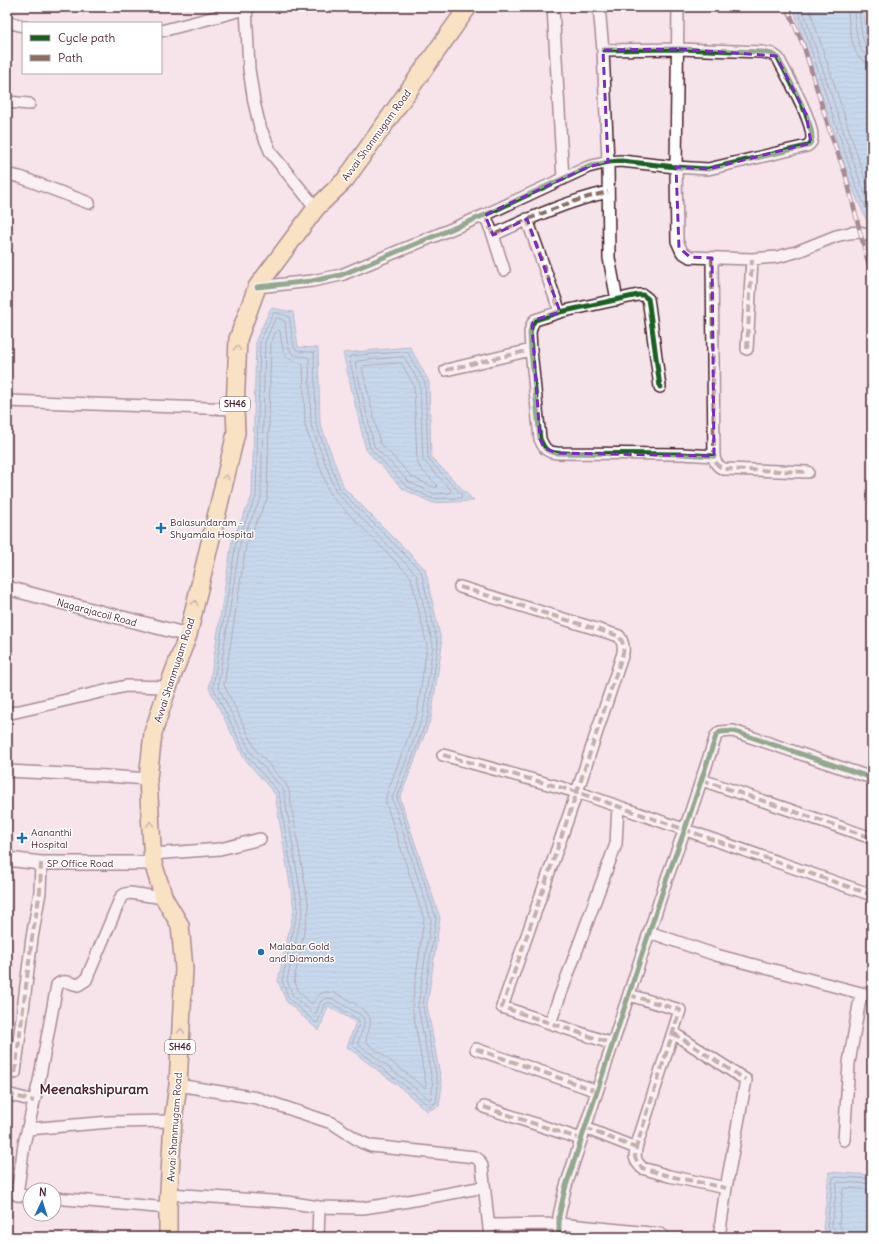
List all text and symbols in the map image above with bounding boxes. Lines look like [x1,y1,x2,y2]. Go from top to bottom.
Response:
legend [22,22,162,74]
text: Cycle path [58,30,115,45]
text: Path [58,50,83,65]
street label: Avvai Shanmugam Road [339,87,414,183]
one-way arrow [233,345,242,351]
road number: SH46 [220,397,250,411]
one-way arrow [221,474,229,480]
place label: Balasundaram - Shyamala Hospital [170,516,254,541]
marker: Balasundaram - Shyamala Hospital [155,522,167,534]
street label: Nagarajacoil Road [55,596,138,629]
one-way arrow [191,600,199,607]
street label: Avvai Shanmugam Road [151,616,198,724]
one-way arrow [146,821,155,827]
place label: Aananthi Hospital [31,826,72,851]
marker: Aananthi Hospital [16,832,28,844]
street label: SP Office Road [47,857,113,870]
place label: Malabar Gold and Diamonds [269,940,335,965]
marker: Malabar Gold and Diamonds [256,947,266,957]
one-way arrow [176,1028,185,1034]
road number: SH46 [165,1040,195,1054]
street label: Avvai Shanmugam Road [164,1072,185,1182]
district label: Meenakshipuram [39,1080,149,1098]
north arrow [22,1182,62,1222]
text: N [38,1185,47,1199]

